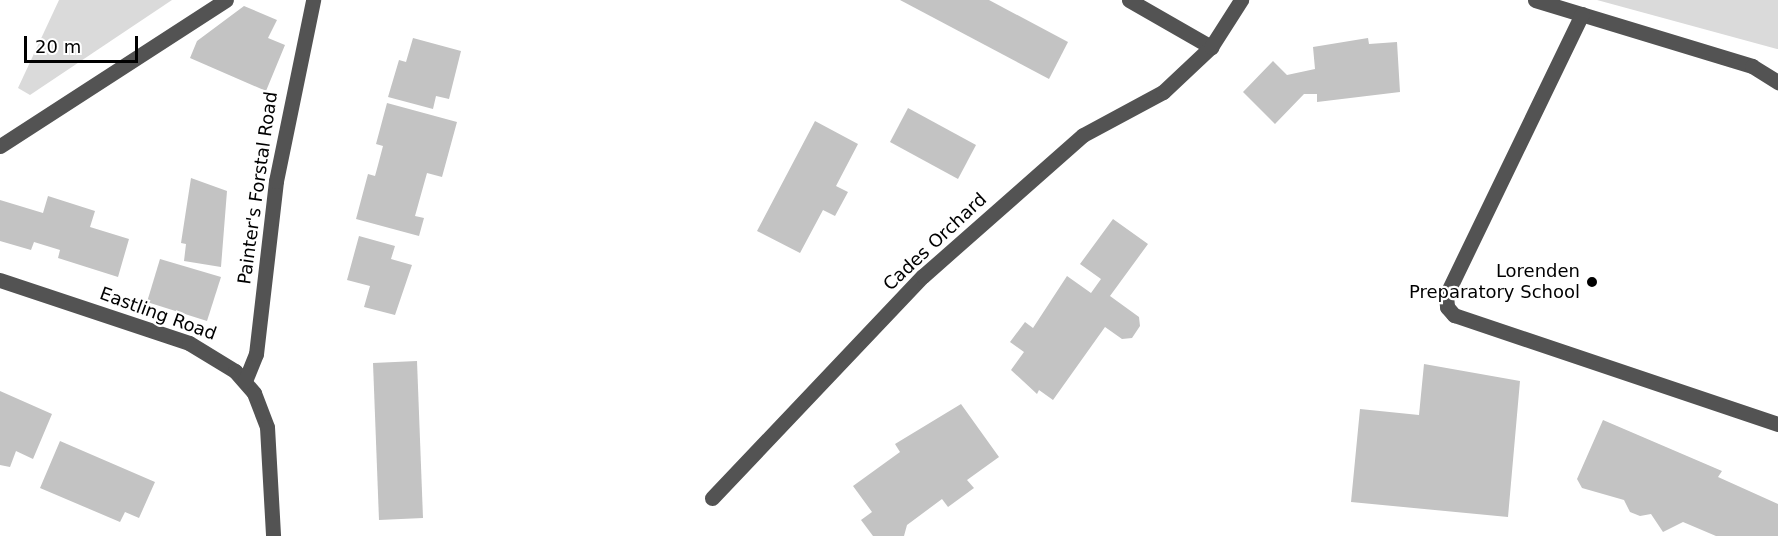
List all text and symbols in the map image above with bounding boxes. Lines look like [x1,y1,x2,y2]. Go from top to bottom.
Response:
scale bar [27,24,141,62]
text: 20 m [35,36,81,57]
street label: Painter's Forstal Road [234,90,282,286]
street label: Cades Orchard [879,189,991,295]
place label: Lorenden Preparatory School [1409,261,1580,304]
marker: Lorenden Preparatory School [1585,275,1599,289]
street label: Eastling Road [97,283,219,345]

